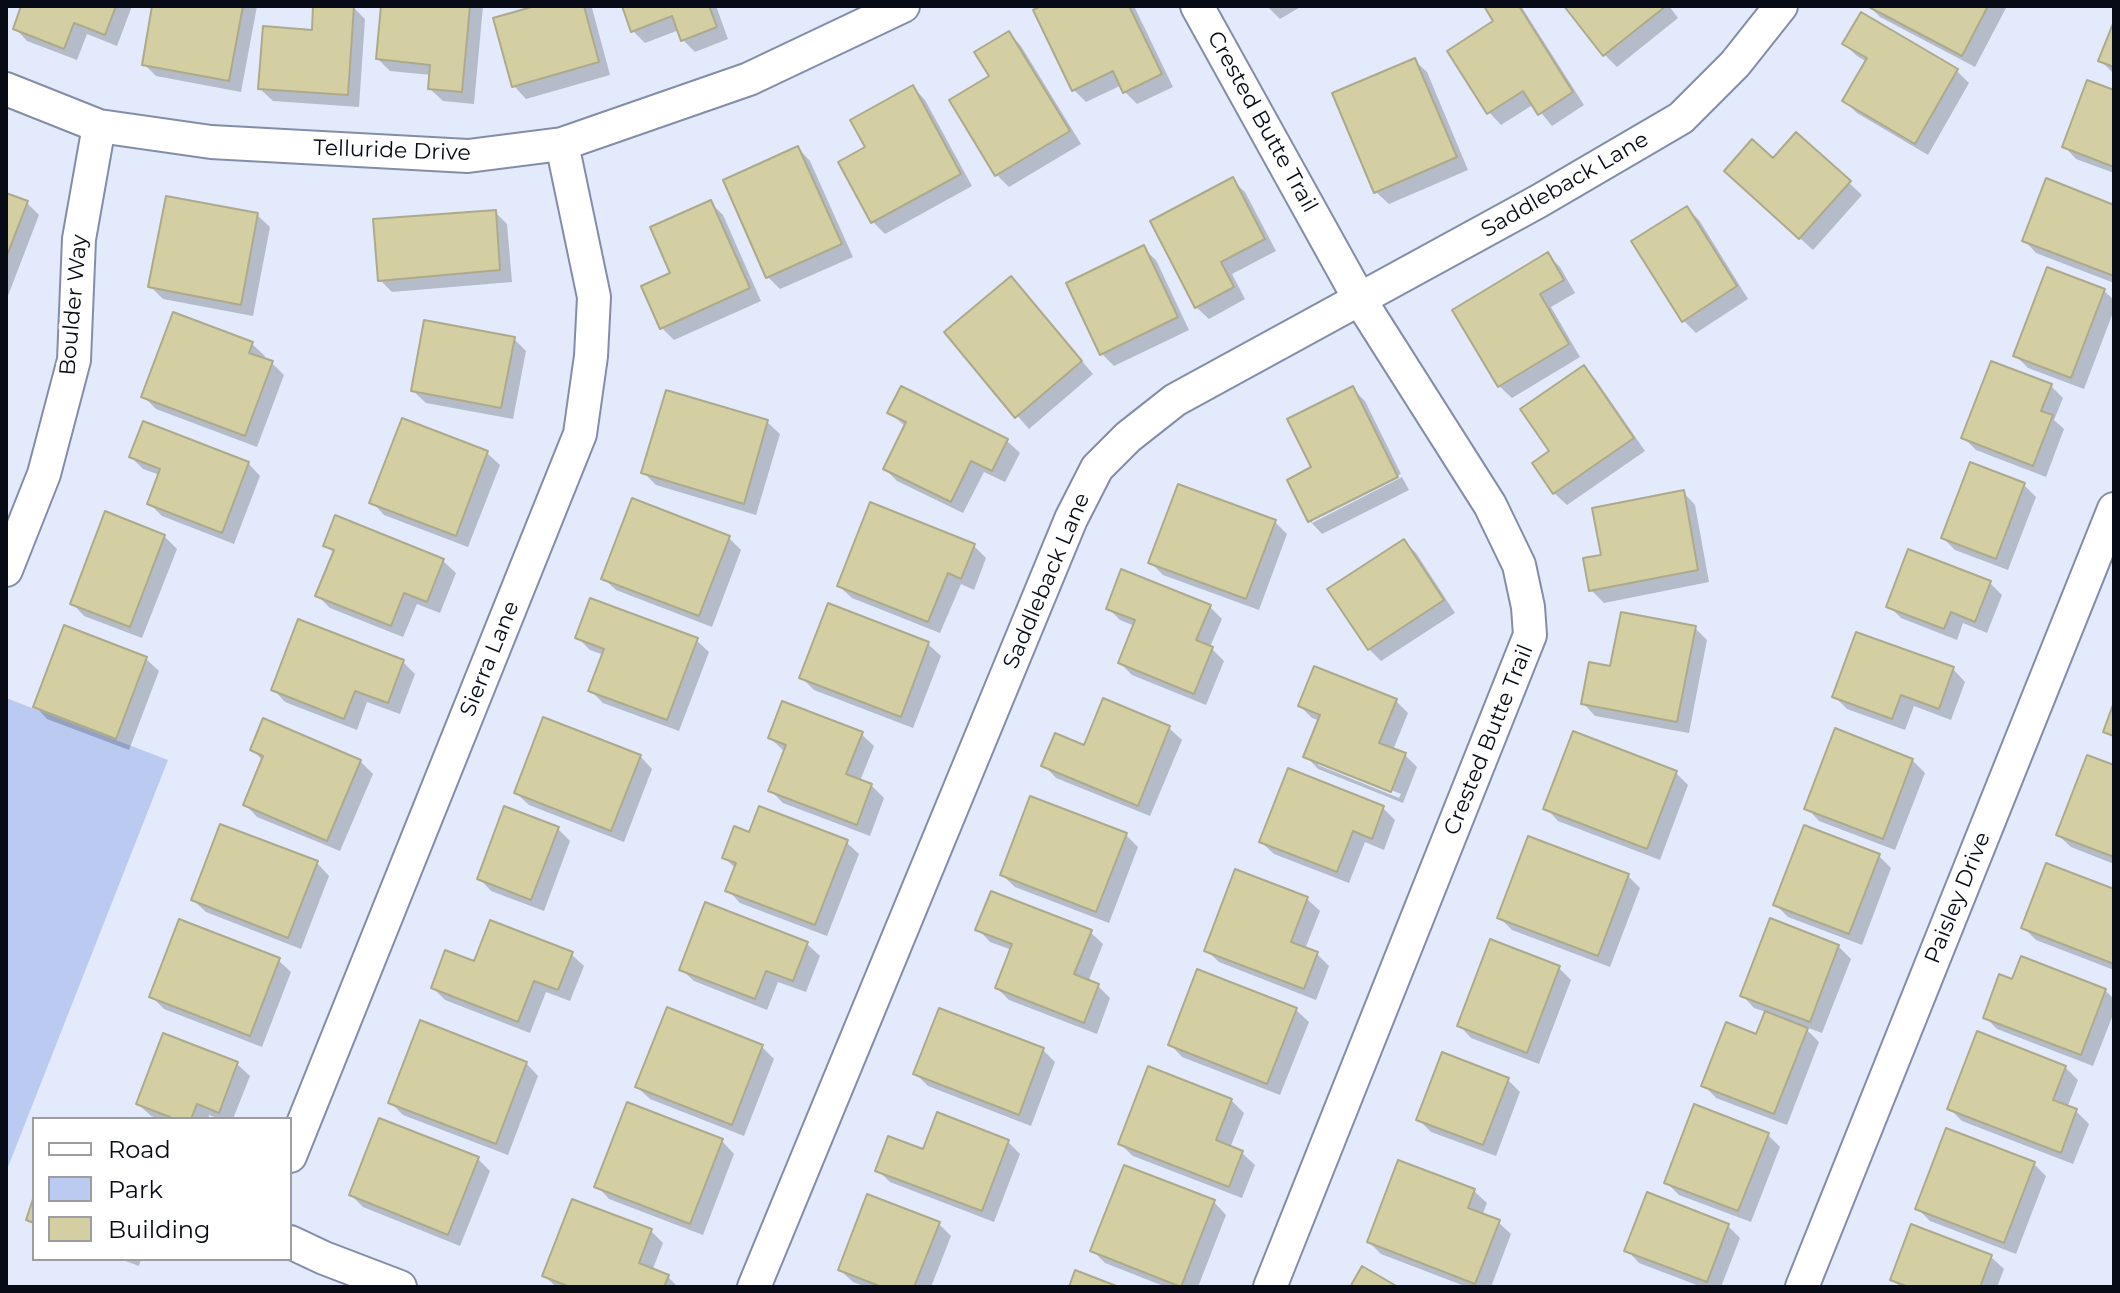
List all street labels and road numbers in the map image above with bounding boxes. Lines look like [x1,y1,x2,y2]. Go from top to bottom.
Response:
street label: Crested Butte Trail [1201,27,1323,217]
street label: Saddleback Lane [1477,126,1653,244]
street label: Telluride Drive [313,135,471,167]
street label: Boulder Way [55,233,93,377]
street label: Saddleback Lane [998,489,1096,673]
street label: Sierra Lane [455,597,525,721]
street label: Crested Butte Trail [1439,641,1539,839]
street label: Paisley Drive [1920,828,1996,968]

